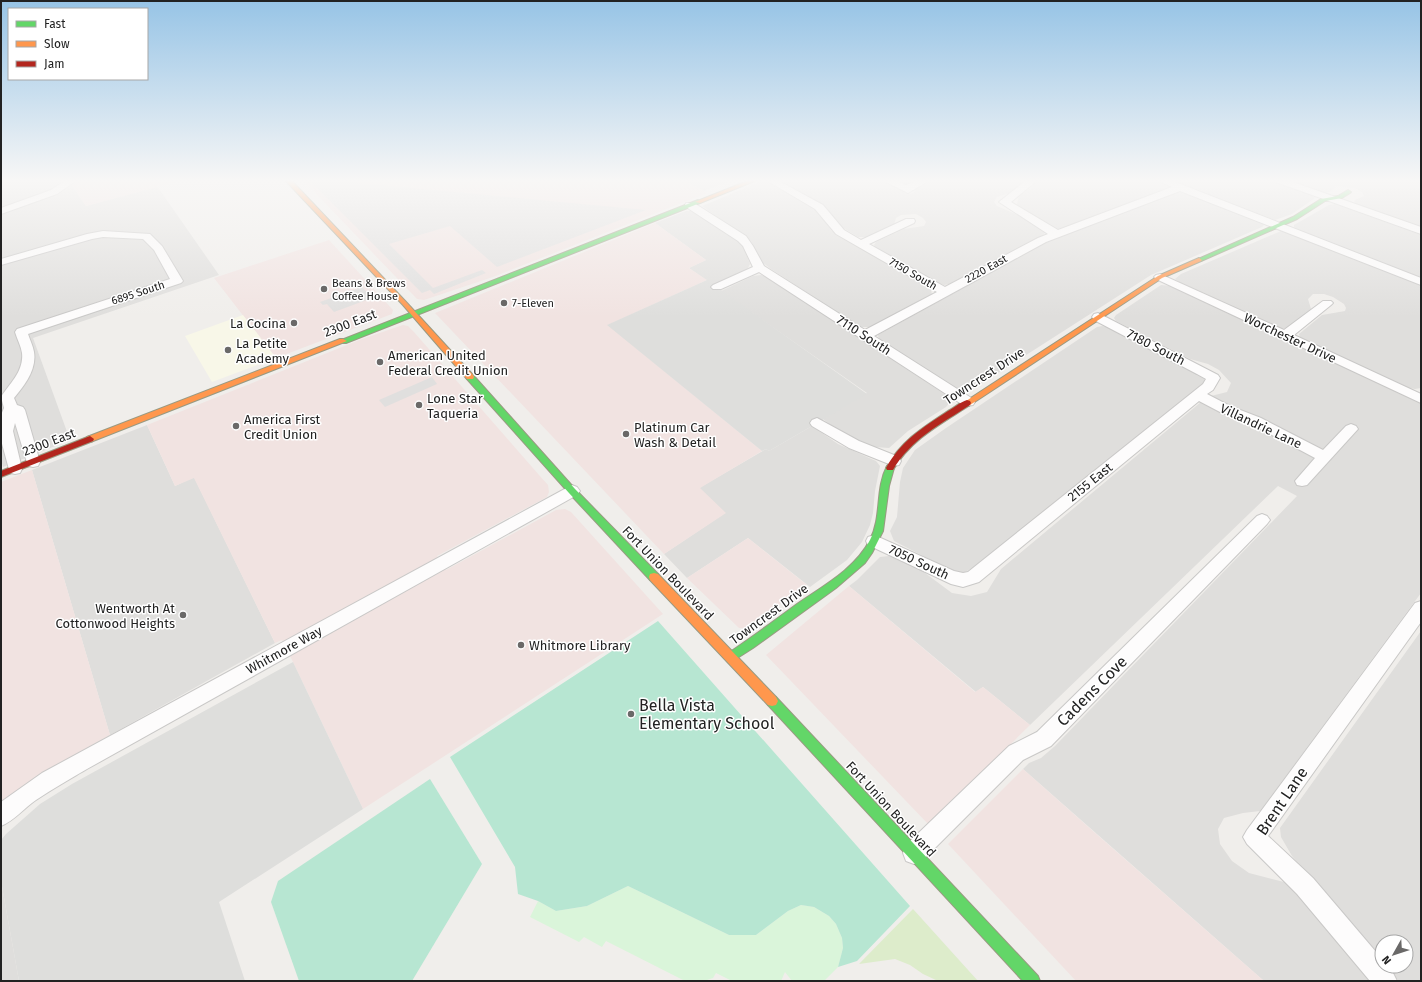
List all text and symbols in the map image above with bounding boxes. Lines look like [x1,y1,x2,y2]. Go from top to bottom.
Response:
legend [8,8,148,80]
text: Fast [44,17,66,31]
text: Slow [44,37,70,51]
text: Jam [44,57,64,71]
street label: 2220 East [963,252,1009,286]
street label: 7150 South [887,255,939,293]
place label: Beans & Brews Coffee House [332,277,406,303]
street label: 6895 South [110,278,166,308]
marker: Beans & Brews Coffee House [319,284,329,294]
place label: 7-Eleven [512,297,554,310]
marker: 7-Eleven [499,298,509,308]
street label: 2300 East [321,306,379,340]
street label: Worchester Drive [1241,310,1339,366]
street label: 7110 South [834,312,894,358]
place label: La Cocina [230,316,286,331]
marker: La Cocina [289,318,299,328]
street label: 7180 South [1124,326,1188,368]
place label: La Petite Academy [236,336,290,366]
street label: Towncrest Drive [941,344,1027,408]
marker: La Petite Academy [223,345,233,355]
place label: American United Federal Credit Union [388,348,508,378]
marker: American United Federal Credit Union [375,357,385,367]
place label: Lone Star Taqueria [427,391,483,421]
marker: Lone Star Taqueria [414,400,424,410]
street label: Villandrie Lane [1218,401,1304,451]
place label: America First Credit Union [244,412,320,442]
place label: Platinum Car Wash & Detail [634,420,716,450]
marker: America First Credit Union [231,421,241,431]
street label: 2300 East [20,425,78,459]
marker: Platinum Car Wash & Detail [621,429,631,439]
street label: 2155 East [1065,459,1115,504]
street label: Fort Union Boulevard [619,523,717,623]
street label: 7050 South [887,542,951,582]
street label: Towncrest Drive [727,581,811,647]
place label: Wentworth At Cottonwood Heights [56,601,175,631]
marker: Wentworth At Cottonwood Heights [178,610,188,620]
street label: Whitmore Way [244,623,325,677]
place label: Whitmore Library [529,638,631,653]
marker: Whitmore Library [516,640,526,650]
street label: Cadens Cove [1053,652,1131,730]
place label: Bella Vista Elementary School [639,696,775,733]
marker: Bella Vista Elementary School [626,709,636,719]
street label: Fort Union Boulevard [843,758,939,860]
street label: Brent Lane [1252,763,1312,839]
north arrow [1374,934,1414,974]
text: N [1379,953,1394,967]

